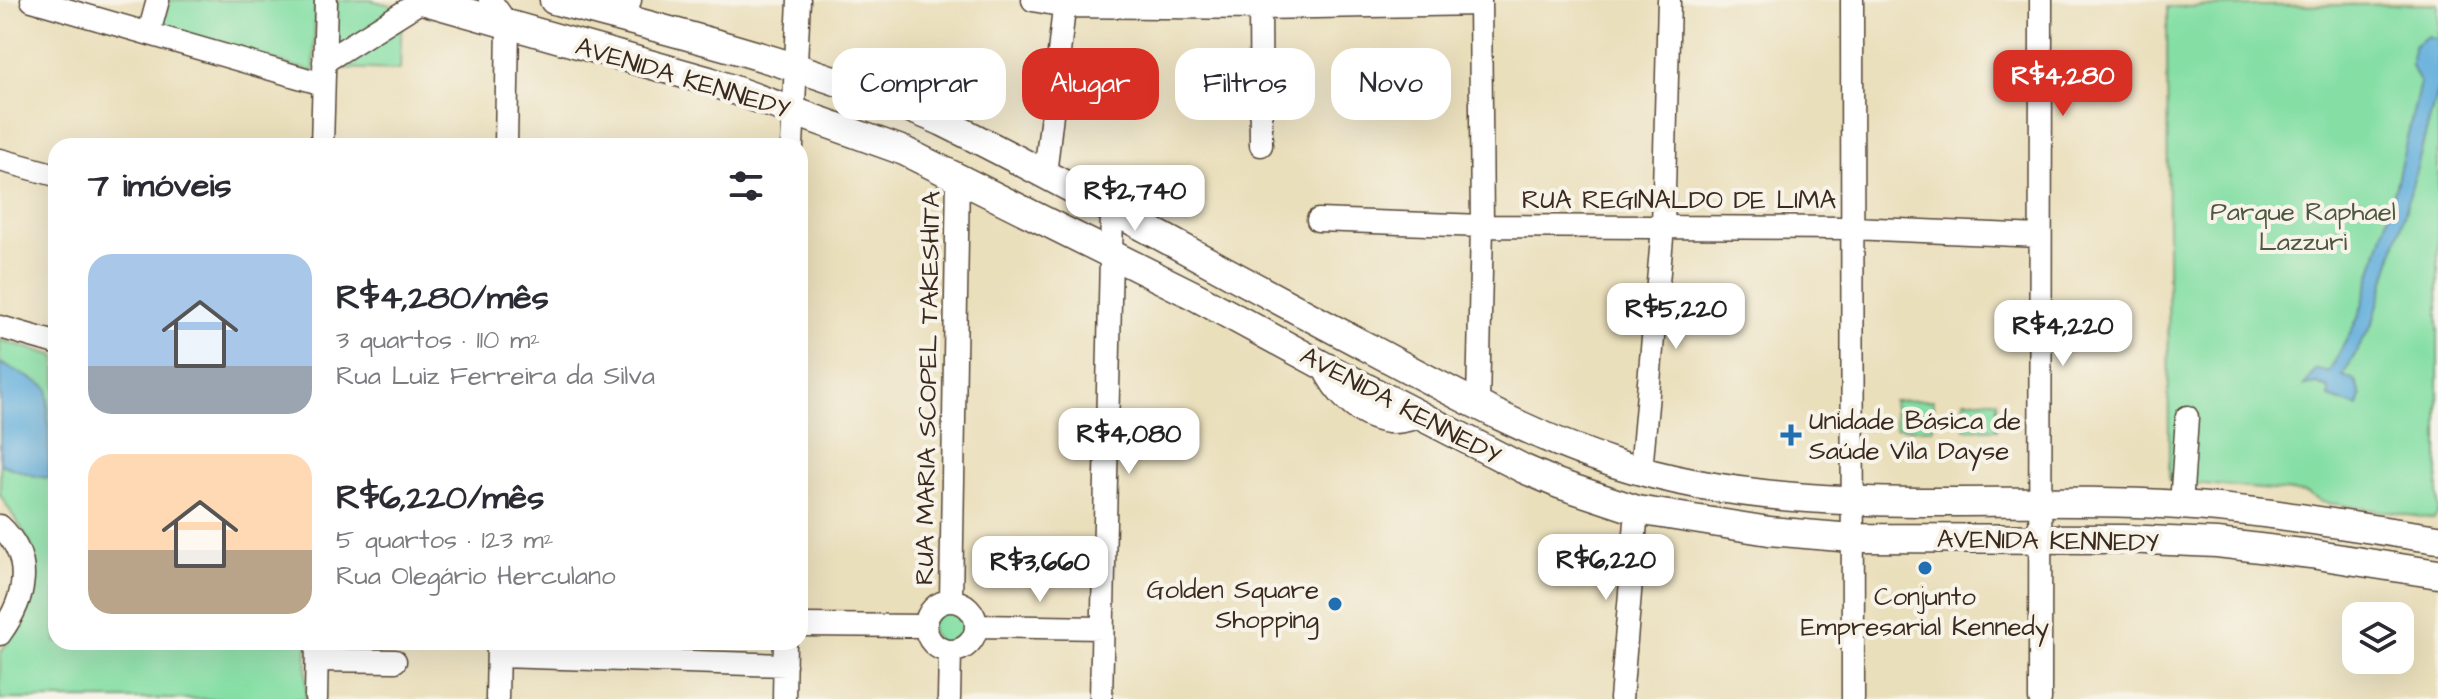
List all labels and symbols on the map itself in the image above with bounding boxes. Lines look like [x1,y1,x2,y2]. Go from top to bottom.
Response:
street label: AVENIDA KENNEDY [571,28,794,128]
pin: R$4,280 [1989,50,2137,118]
pin: R$2,740 [1061,165,1209,233]
street label: RUA REGINALDO DE LIMA [1522,182,1837,218]
street label: RUA MARIA SCOPEL TAKESHITA [907,190,949,585]
park label: Parque Raphael Lazzuri [2210,194,2396,260]
pin: R$5,220 [1602,283,1750,351]
pin: R$4,220 [1989,300,2137,368]
street label: AVENIDA KENNEDY [1294,338,1507,474]
place label: Unidade Básica de Saúde Vila Dayse [1809,403,2021,471]
pin: R$4,080 [1055,408,1203,476]
marker: Unidade Básica de Saúde Vila Dayse [1780,424,1802,446]
street label: AVENIDA KENNEDY [1936,521,2160,561]
pin: R$6,220 [1532,534,1680,602]
pin: R$3,660 [966,536,1114,604]
marker: Conjunto Empresarial Kennedy [1916,559,1934,577]
place label: Golden Square Shopping [1147,572,1319,640]
place label: Conjunto Empresarial Kennedy [1801,579,2049,647]
marker: Golden Square Shopping [1326,595,1344,613]

